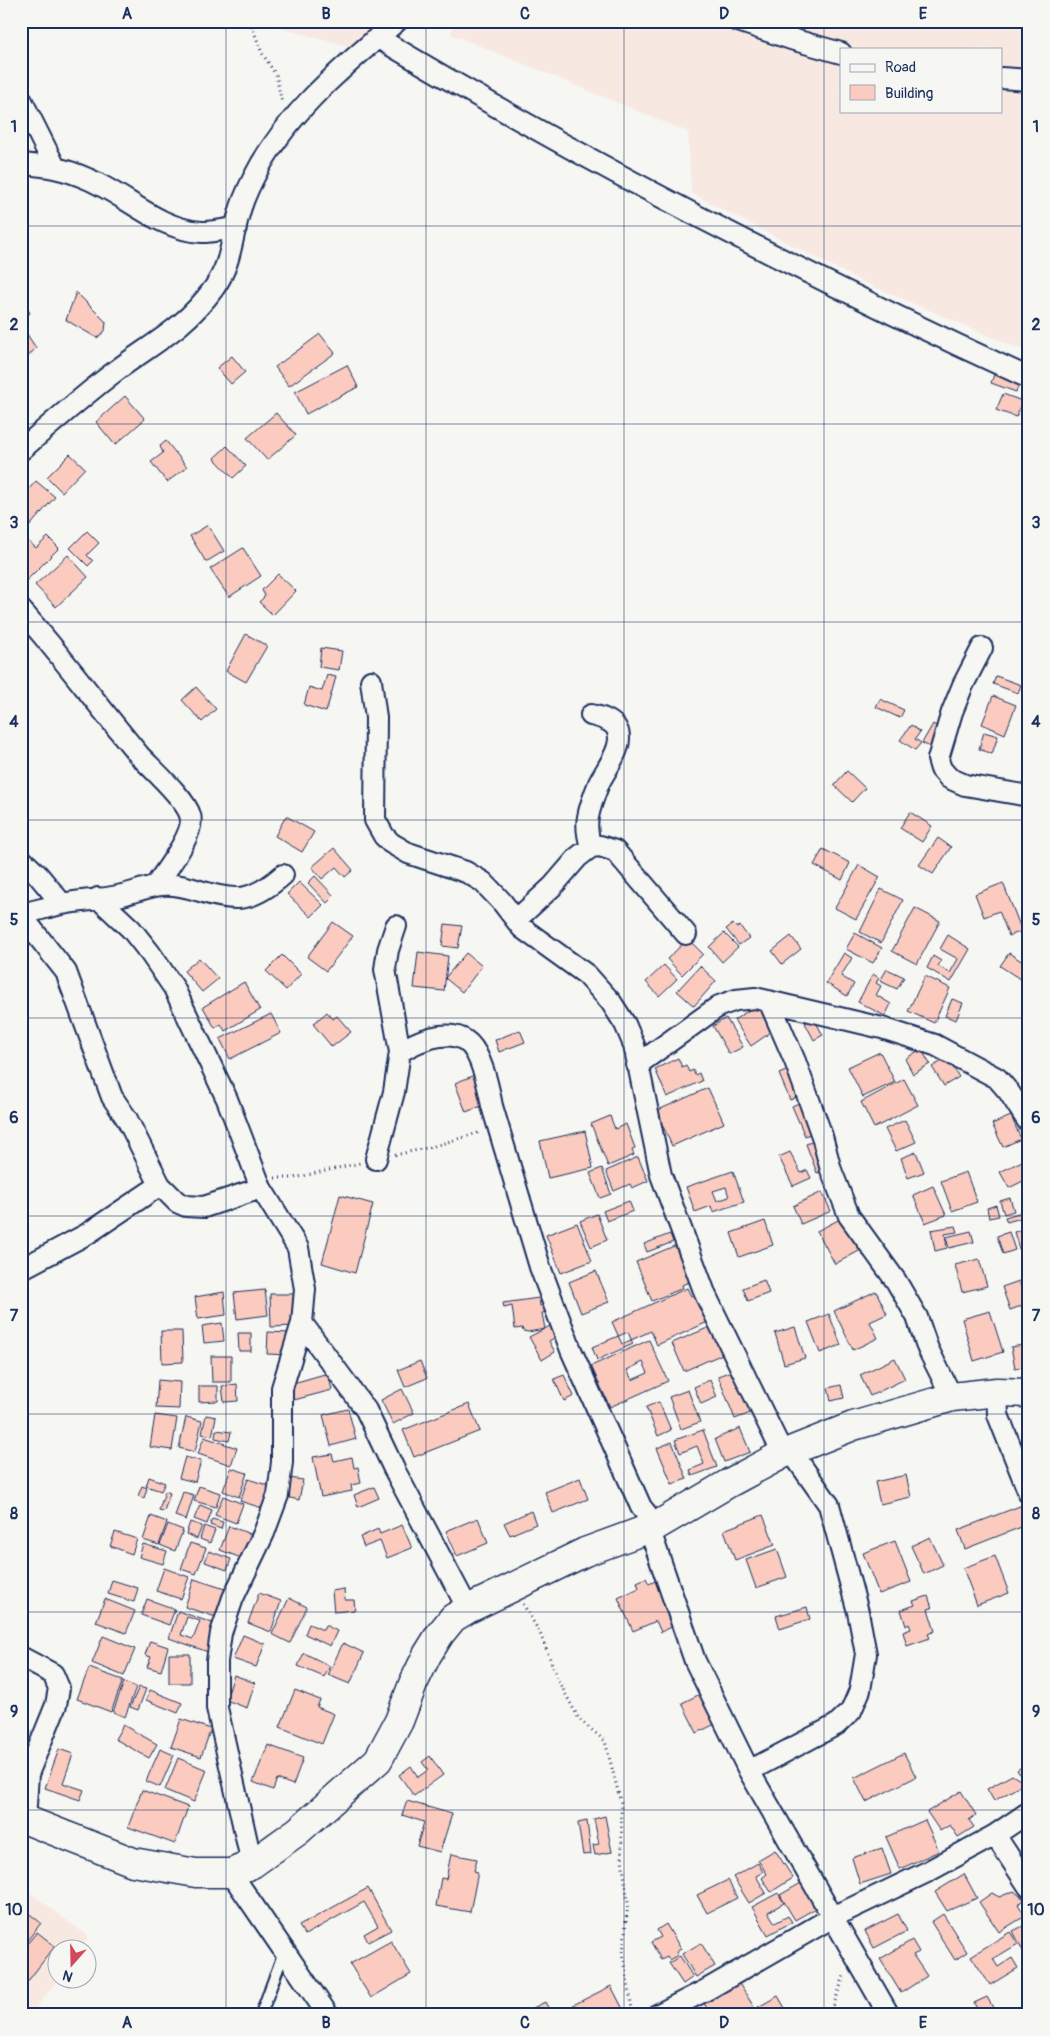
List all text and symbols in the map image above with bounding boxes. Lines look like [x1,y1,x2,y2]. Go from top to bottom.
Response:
text: A [122,4,133,24]
text: B [321,4,331,24]
text: C [520,4,530,24]
text: D [719,4,729,24]
text: E [919,4,928,24]
legend [840,48,1002,112]
text: Road [885,58,916,77]
text: Building [885,84,933,103]
text: 1 [11,117,17,137]
text: 1 [1033,117,1039,137]
text: 2 [10,315,19,335]
text: 2 [1032,315,1041,335]
text: 3 [10,513,19,533]
text: 3 [1032,513,1041,533]
text: 4 [9,712,19,732]
text: 4 [1031,712,1041,732]
text: 5 [10,910,19,930]
text: 5 [1032,910,1041,930]
text: 6 [9,1108,19,1128]
text: 6 [1031,1108,1041,1128]
text: 7 [10,1306,19,1326]
text: 7 [1032,1306,1041,1326]
text: 8 [10,1504,18,1524]
text: 8 [1032,1504,1040,1524]
text: 9 [10,1702,18,1722]
text: 9 [1032,1702,1040,1722]
text: 10 [5,1900,23,1920]
text: 10 [1027,1900,1045,1920]
north arrow [48,1938,98,1988]
text: N [60,1966,75,1985]
text: A [122,2013,133,2033]
text: B [321,2013,331,2033]
text: C [520,2013,530,2033]
text: D [719,2013,729,2033]
text: E [919,2013,928,2033]

